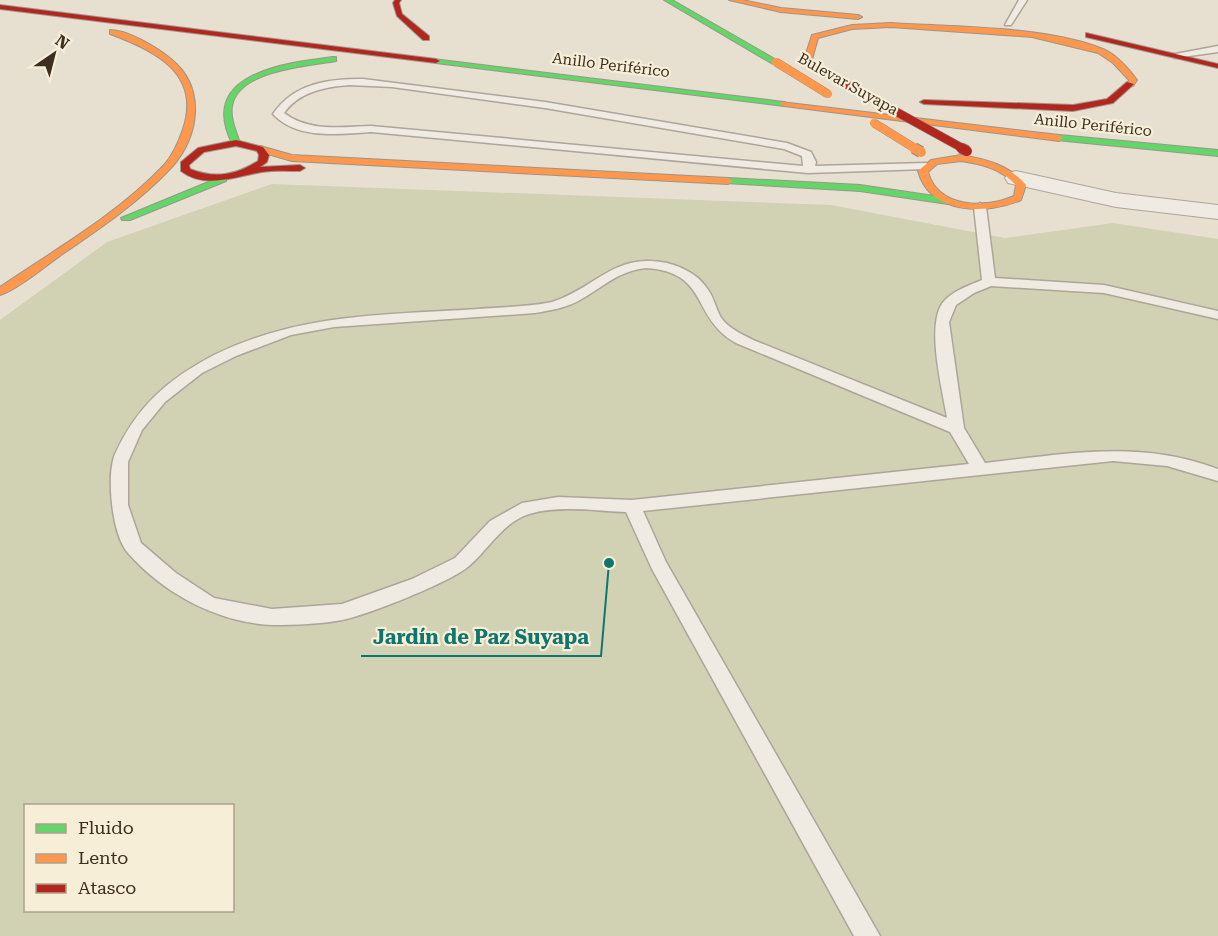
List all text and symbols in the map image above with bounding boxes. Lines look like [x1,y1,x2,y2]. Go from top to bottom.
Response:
north arrow [24,24,84,84]
text: N [52,31,73,53]
street label: Anillo Periférico [551,49,671,81]
street label: Bulevar Suyapa [795,49,901,119]
street label: Anillo Periférico [1033,110,1153,140]
callout: Jardín de Paz Suyapa [361,618,601,656]
text: Jardín de Paz Suyapa [373,625,589,649]
legend [24,804,234,912]
text: Fluido [78,817,134,838]
text: Lento [78,847,128,868]
text: Atasco [78,877,136,898]

